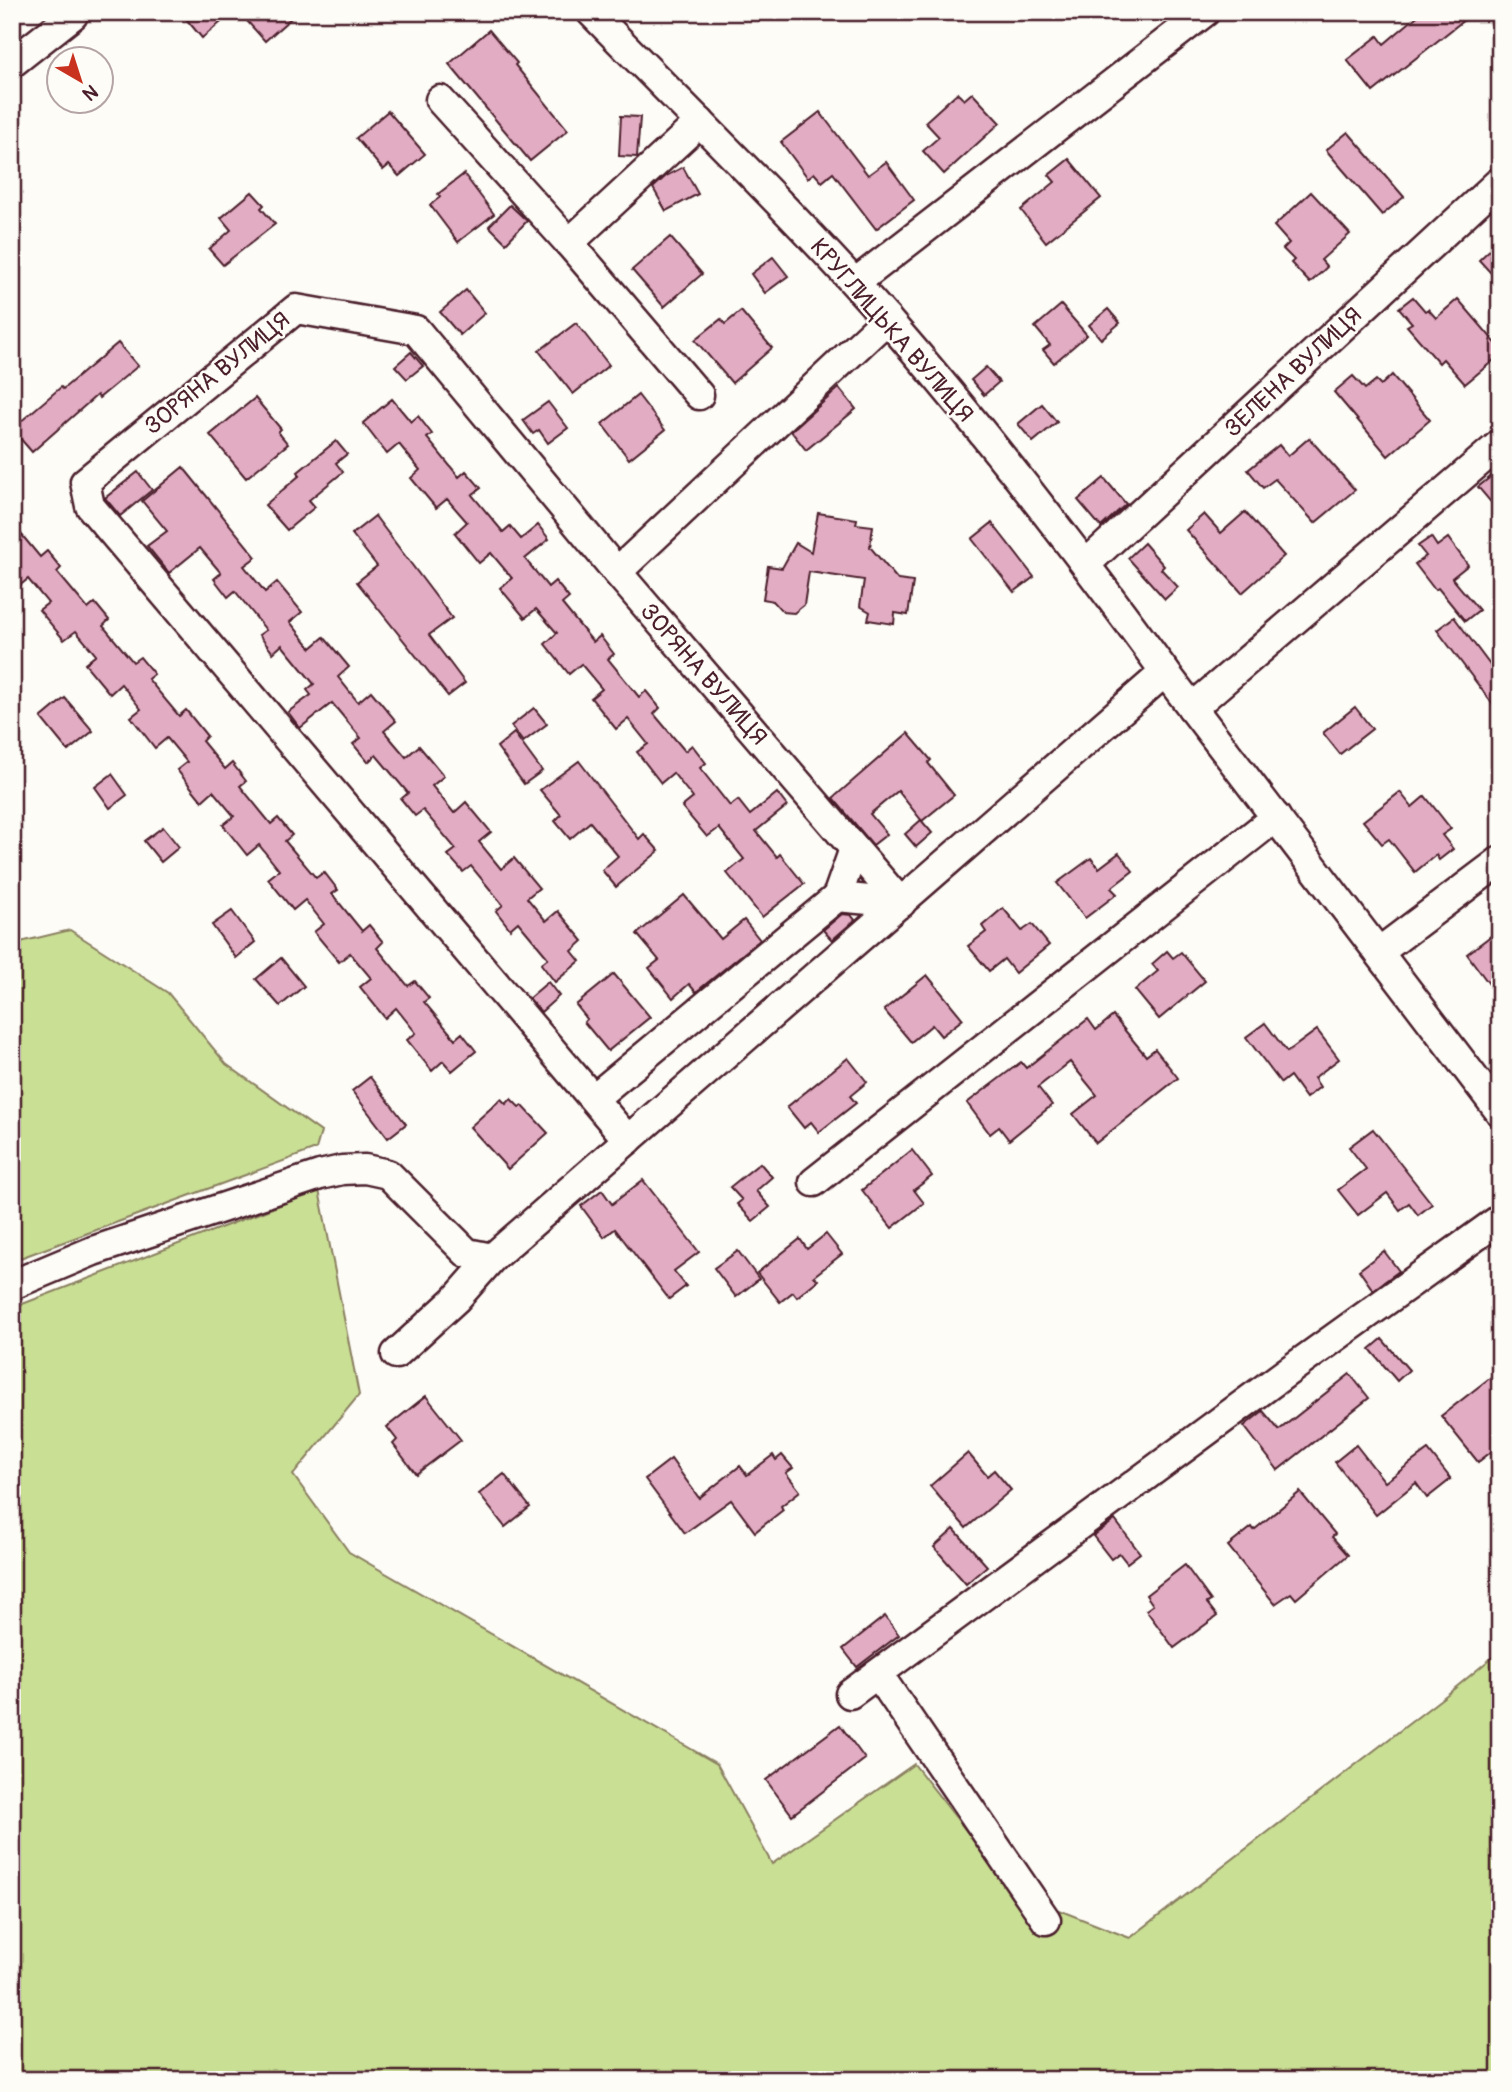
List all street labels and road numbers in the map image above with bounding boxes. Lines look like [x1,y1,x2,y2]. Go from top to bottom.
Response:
street label: КРУГЛИЦЬКА ВУЛИЦЯ [804,232,979,428]
street label: ЗЕЛЕНА ВУЛИЦЯ [1219,301,1368,443]
street label: ЗОРЯНА ВУЛИЦЯ [139,306,296,441]
street label: ЗОРЯНА ВУЛИЦЯ [634,597,773,751]

